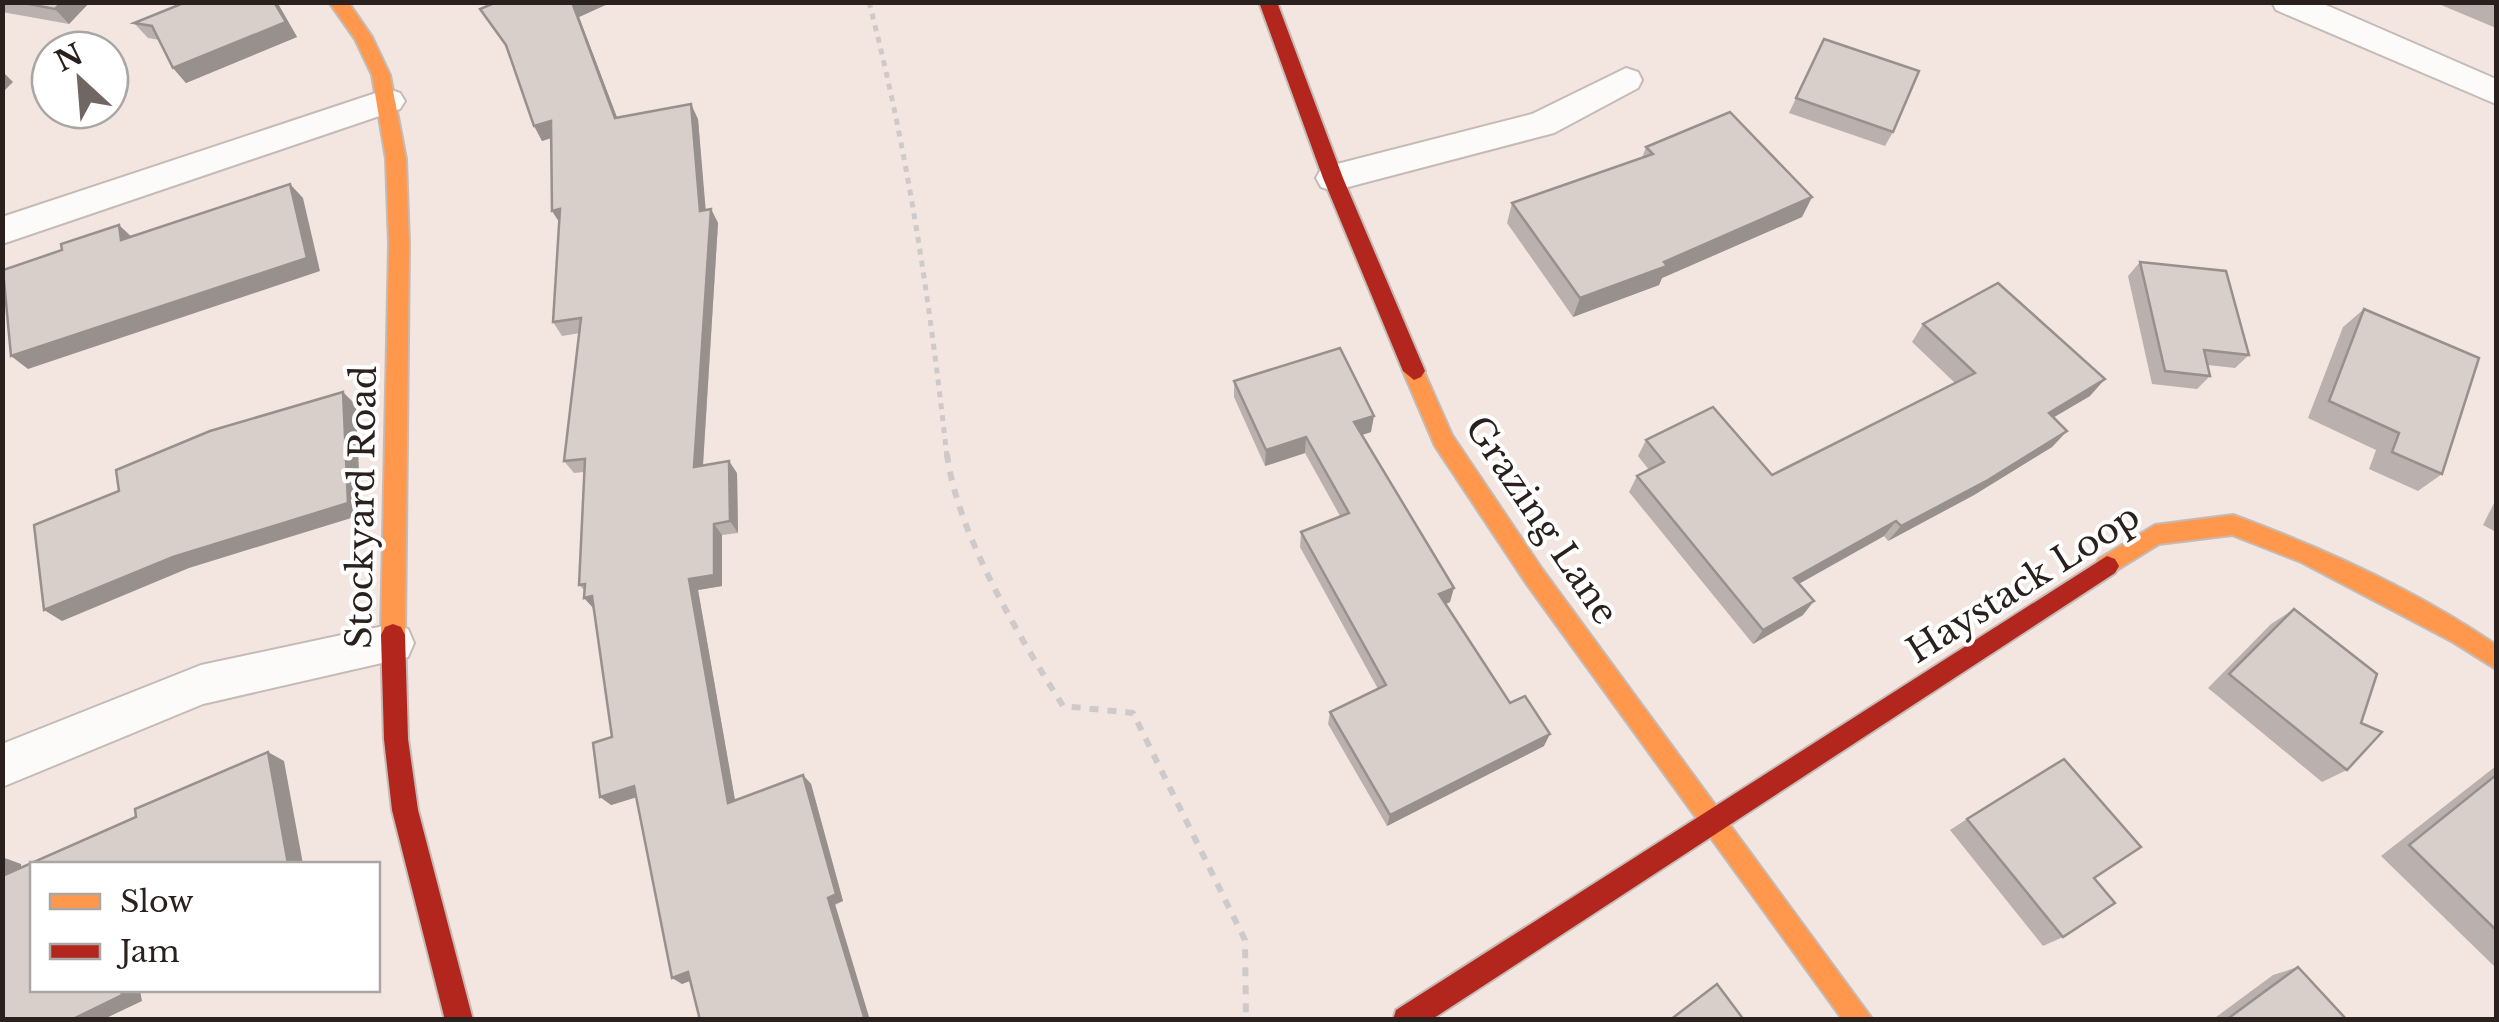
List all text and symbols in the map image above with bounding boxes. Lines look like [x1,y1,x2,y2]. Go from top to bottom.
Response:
north arrow [30,30,130,130]
text: N [50,36,89,79]
street label: Stockyard Road [337,365,385,649]
street label: Grazing Lane [1457,408,1627,632]
street label: Haystack Loop [1899,494,2147,672]
legend [30,862,380,992]
text: Slow [120,883,194,920]
text: Jam [116,933,180,970]

